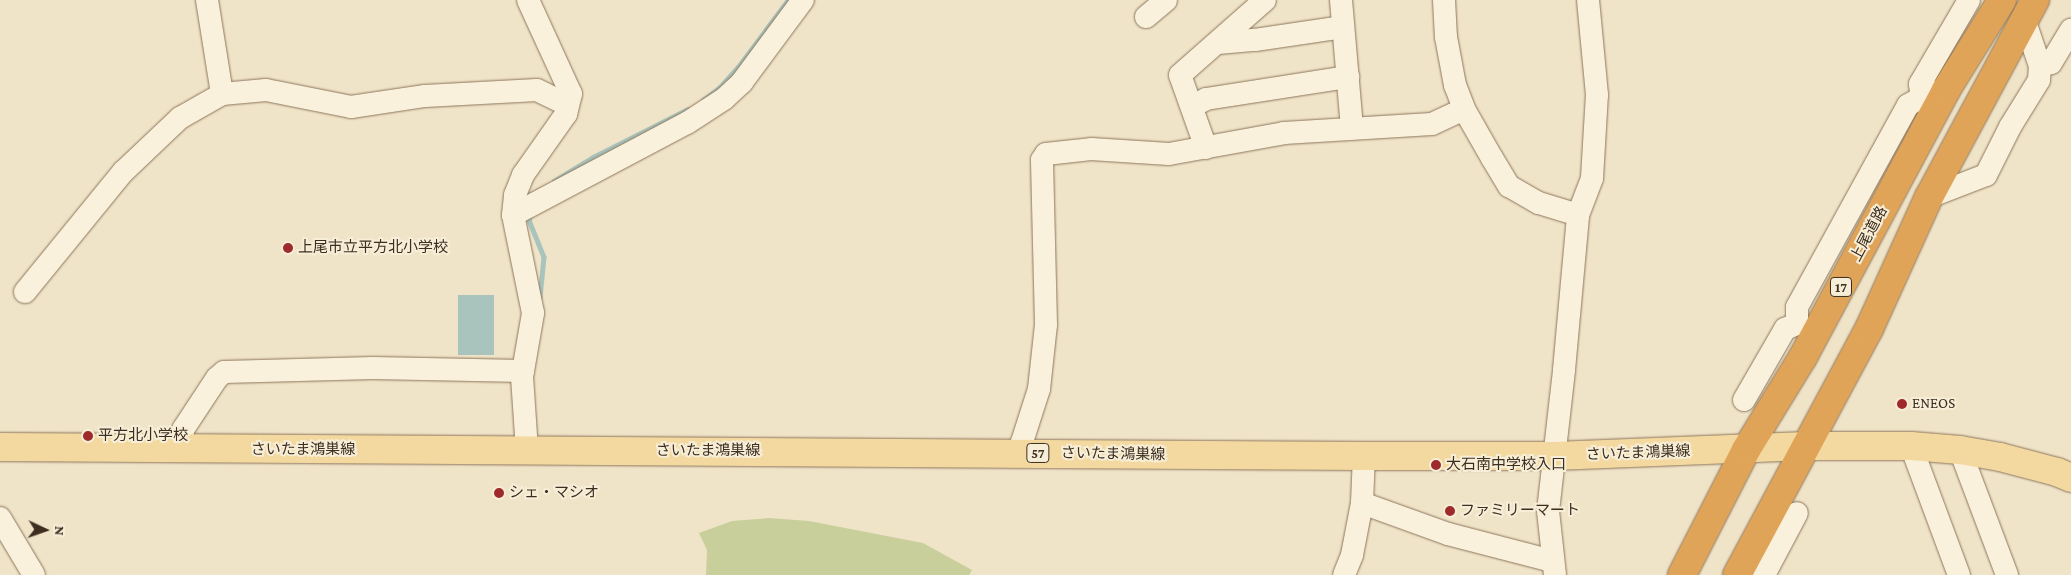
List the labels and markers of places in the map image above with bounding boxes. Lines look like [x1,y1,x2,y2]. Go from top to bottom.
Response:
place label: 上尾市立平方北小学校 [298,239,448,257]
marker: 上尾市立平方北小学校 [282,242,294,254]
place label: ENEOS [1912,395,1955,413]
marker: ENEOS [1896,398,1908,410]
place label: 平方北小学校 [98,427,188,445]
marker: 平方北小学校 [82,430,94,442]
place label: 大石南中学校入口 [1446,456,1566,474]
marker: 大石南中学校入口 [1430,459,1442,471]
place label: シェ・マシオ [509,484,599,502]
marker: シェ・マシオ [493,487,505,499]
place label: ファミリーマート [1460,502,1580,520]
marker: ファミリーマート [1444,505,1456,517]

